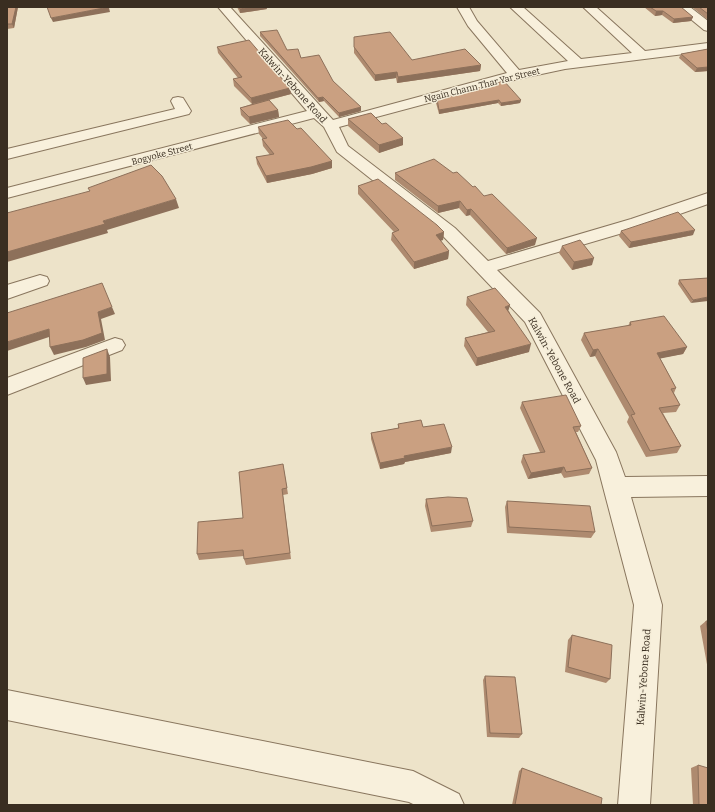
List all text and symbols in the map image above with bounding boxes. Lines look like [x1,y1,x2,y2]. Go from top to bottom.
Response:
street label: Kalwin-Yebone Road [255,46,329,126]
street label: Ngain Chann Thar Yar Street [423,66,542,104]
street label: Bogyoke Street [131,141,194,167]
street label: Kalwin-Yebone Road [525,315,583,406]
street label: Kalwin-Yebone Road [635,628,653,726]

